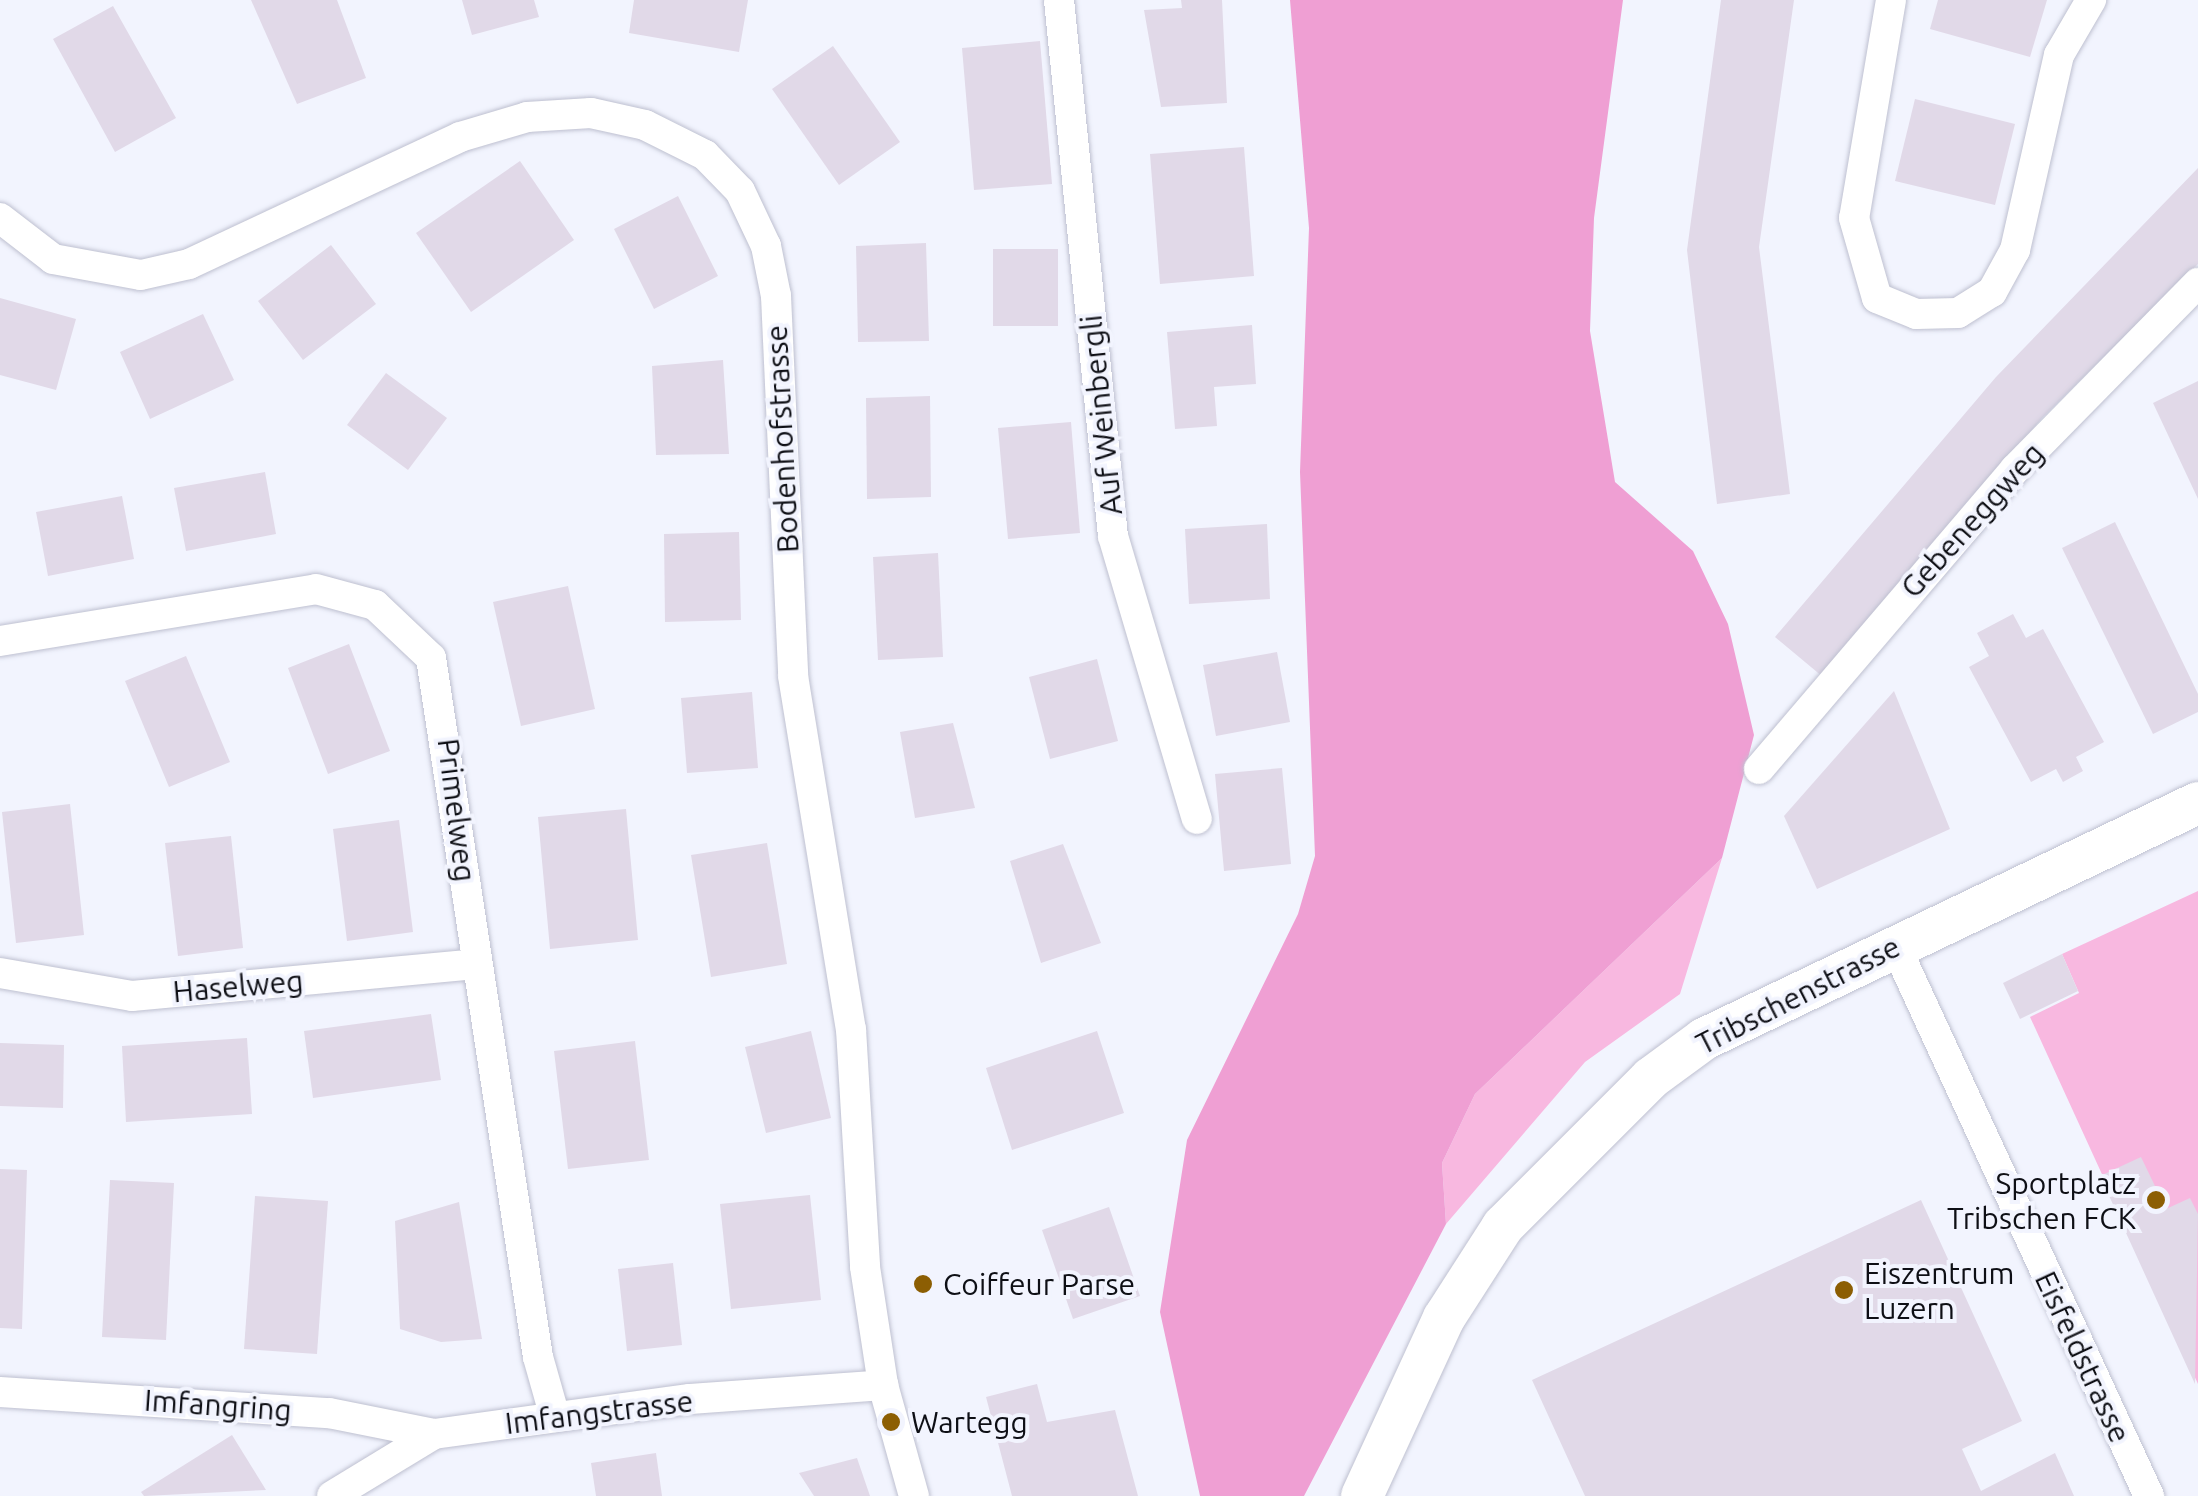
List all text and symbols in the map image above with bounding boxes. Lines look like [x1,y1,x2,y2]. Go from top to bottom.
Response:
street label: Auf Weinbergli [1073,313,1129,517]
street label: Bodenhofstrasse [758,324,806,554]
street label: Gebeneggweg [1893,435,2051,605]
street label: Primelweg [430,736,484,884]
street label: Tribschenstrasse [1690,928,1906,1062]
street label: Haselweg [171,962,305,1010]
place label: Sportplatz Tribschen FCK [1947,1165,2136,1236]
marker: Sportplatz Tribschen FCK [2145,1189,2167,1211]
place label: Eiszentrum Luzern [1864,1255,2015,1326]
place label: Coiffeur Parse [943,1266,1135,1302]
street label: Eisfeldstrasse [2028,1266,2138,1448]
marker: Coiffeur Parse [912,1273,934,1295]
marker: Eiszentrum Luzern [1833,1279,1855,1301]
street label: Imfangring [143,1382,293,1428]
street label: Imfangstrasse [503,1383,695,1441]
place label: Wartegg [911,1404,1028,1440]
marker: Wartegg [880,1411,902,1433]

